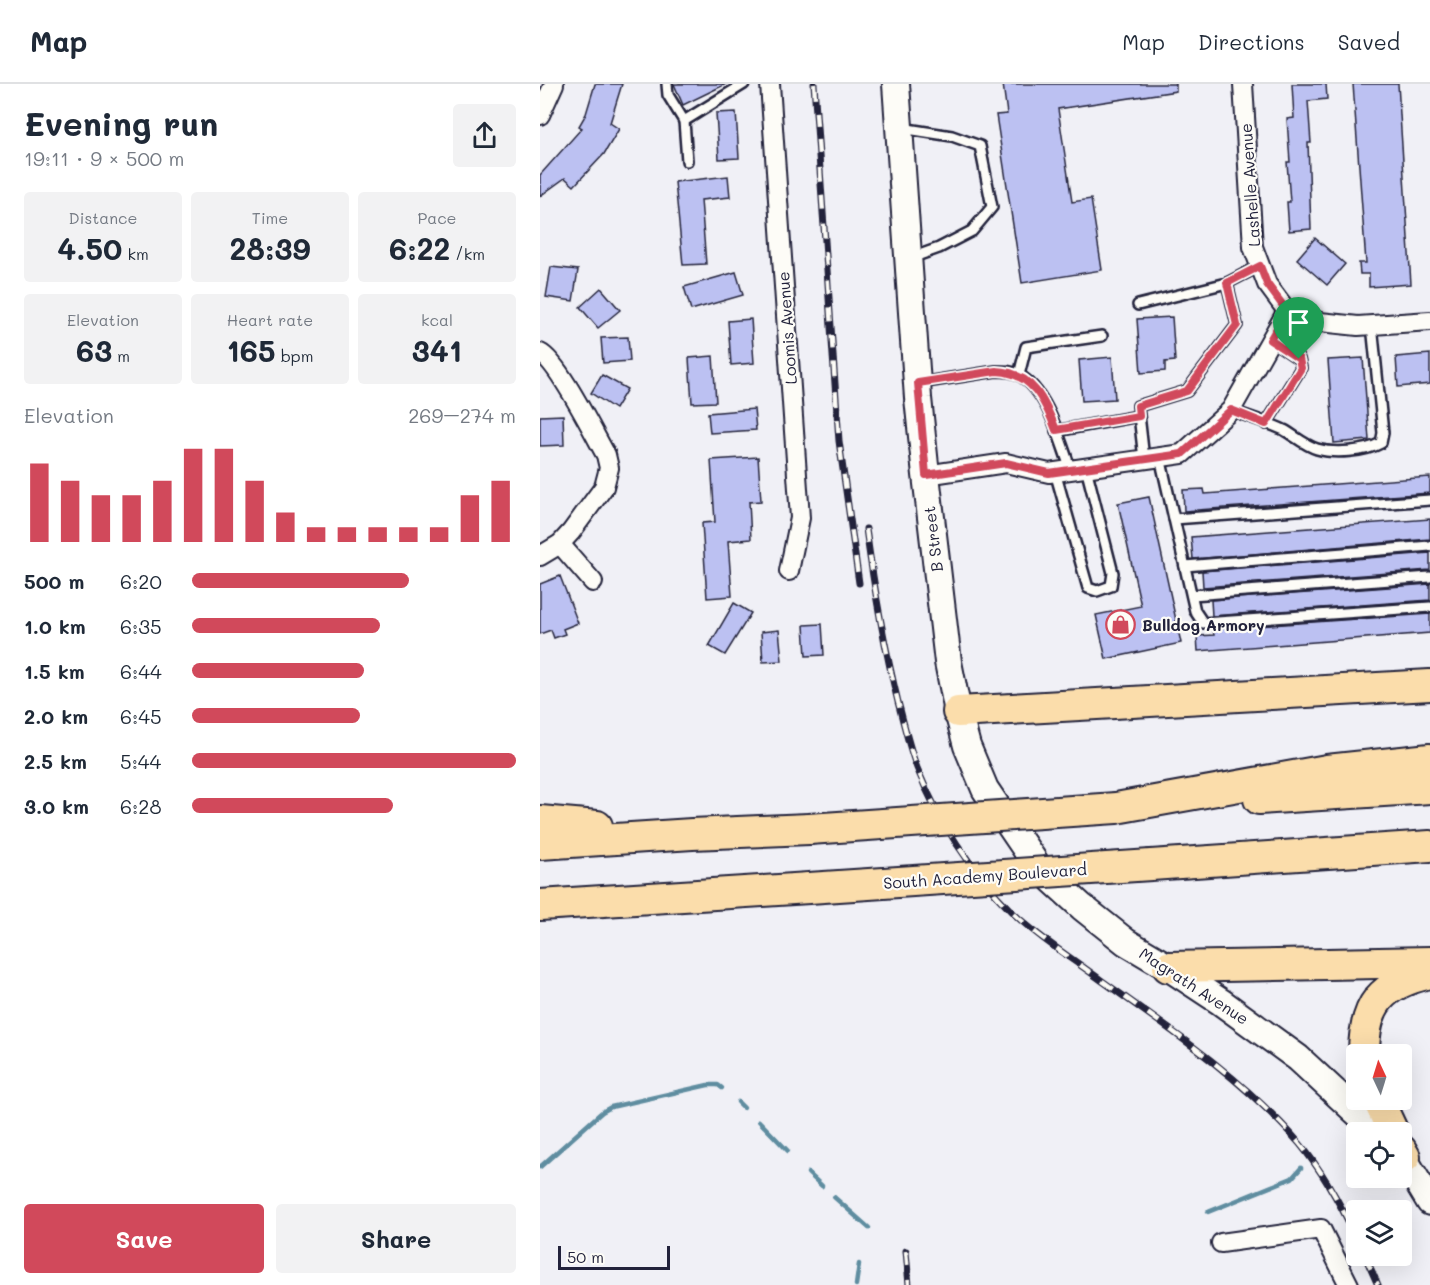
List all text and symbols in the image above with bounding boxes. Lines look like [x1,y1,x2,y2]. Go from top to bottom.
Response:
text: Map [30,23,87,59]
text: Map [1122,28,1165,55]
text: Directions [1198,28,1305,55]
text: Saved [1338,28,1400,55]
text: Evening run [24,101,218,144]
button: share [453,104,516,167]
street label: Lashelle Avenue [1235,123,1264,247]
text: 19:11 · 9 × 500 m [24,145,184,171]
text: Distance [69,207,137,228]
text: Time [252,207,288,228]
text: Pace [417,207,457,228]
text: 4.50 [57,228,122,268]
text: 28:39 [230,228,310,268]
text: 6:22 [389,228,450,268]
text: km [122,243,149,264]
text: /km [450,243,485,264]
street label: Loomis Avenue [772,271,801,385]
pin [1273,297,1324,359]
icon: arrive [1282,306,1315,339]
text: Elevation [67,309,139,330]
text: Heart rate [227,309,313,330]
text: kcal [421,309,453,330]
text: 63 [76,330,112,370]
text: 165 [227,330,276,370]
text: 341 [412,330,462,370]
text: m [112,345,130,366]
text: bpm [276,345,313,366]
text: Elevation [24,402,114,428]
text: 269–274 m [408,402,516,428]
street label: B Street [918,505,947,573]
text: 500 m [24,568,84,594]
text: 6:20 [120,568,162,594]
shop icon: Bulldog Armory [1105,609,1137,641]
text: 1.0 km [24,613,86,639]
text: 6:35 [120,613,162,639]
place label: Bulldog Armory [1142,614,1265,635]
text: 1.5 km [24,658,85,684]
text: 6:44 [120,658,162,684]
text: 2.0 km [24,703,88,729]
text: 6:45 [120,703,162,729]
text: 2.5 km [24,748,87,774]
text: 5:44 [120,748,161,774]
text: 3.0 km [24,793,89,819]
text: 6:28 [120,793,162,819]
street label: South Academy Boulevard [883,858,1087,893]
street label: Magrath Avenue [1135,942,1253,1029]
north arrow [1346,1044,1412,1110]
map controls [1346,1044,1412,1266]
button: locate [1346,1122,1412,1188]
button: layers [1346,1200,1412,1266]
button: Save [24,1204,264,1273]
button: Share [276,1204,516,1273]
scale bar [558,1243,670,1270]
text: 50 m [567,1246,604,1267]

